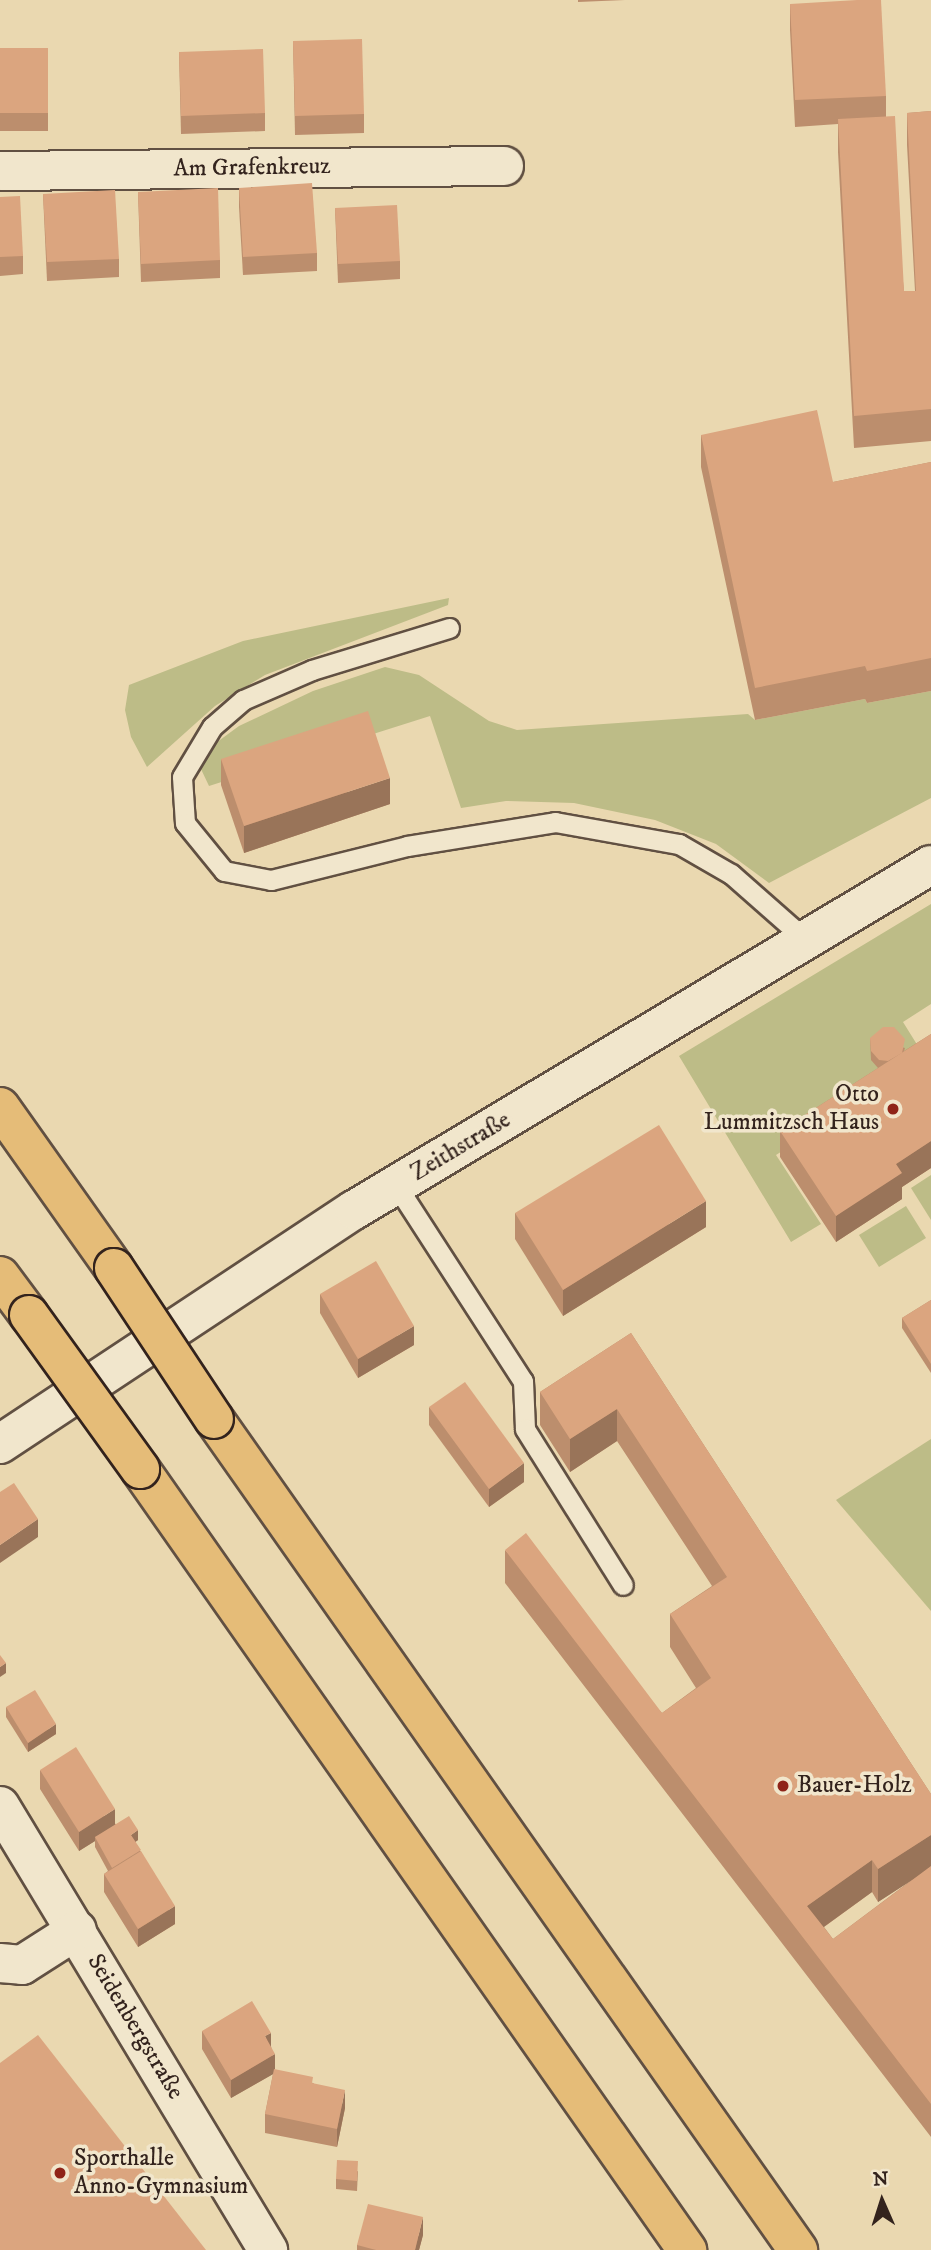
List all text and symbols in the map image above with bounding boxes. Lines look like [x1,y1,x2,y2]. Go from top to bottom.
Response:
street label: Am Grafenkreuz [173,152,331,184]
place label: Otto Lummitzsch Haus [704,1081,879,1137]
marker: Otto Lummitzsch Haus [885,1101,901,1117]
street label: Zeithstraße [406,1106,516,1188]
place label: Bauer-Holz [797,1772,912,1800]
marker: Bauer-Holz [775,1778,791,1794]
street label: Seidenbergstraße [80,1949,190,2105]
place label: Sporthalle Anno-Gymnasium [74,2145,248,2201]
marker: Sporthalle Anno-Gymnasium [52,2165,68,2181]
north arrow [847,2166,917,2236]
text: N [872,2168,889,2191]

